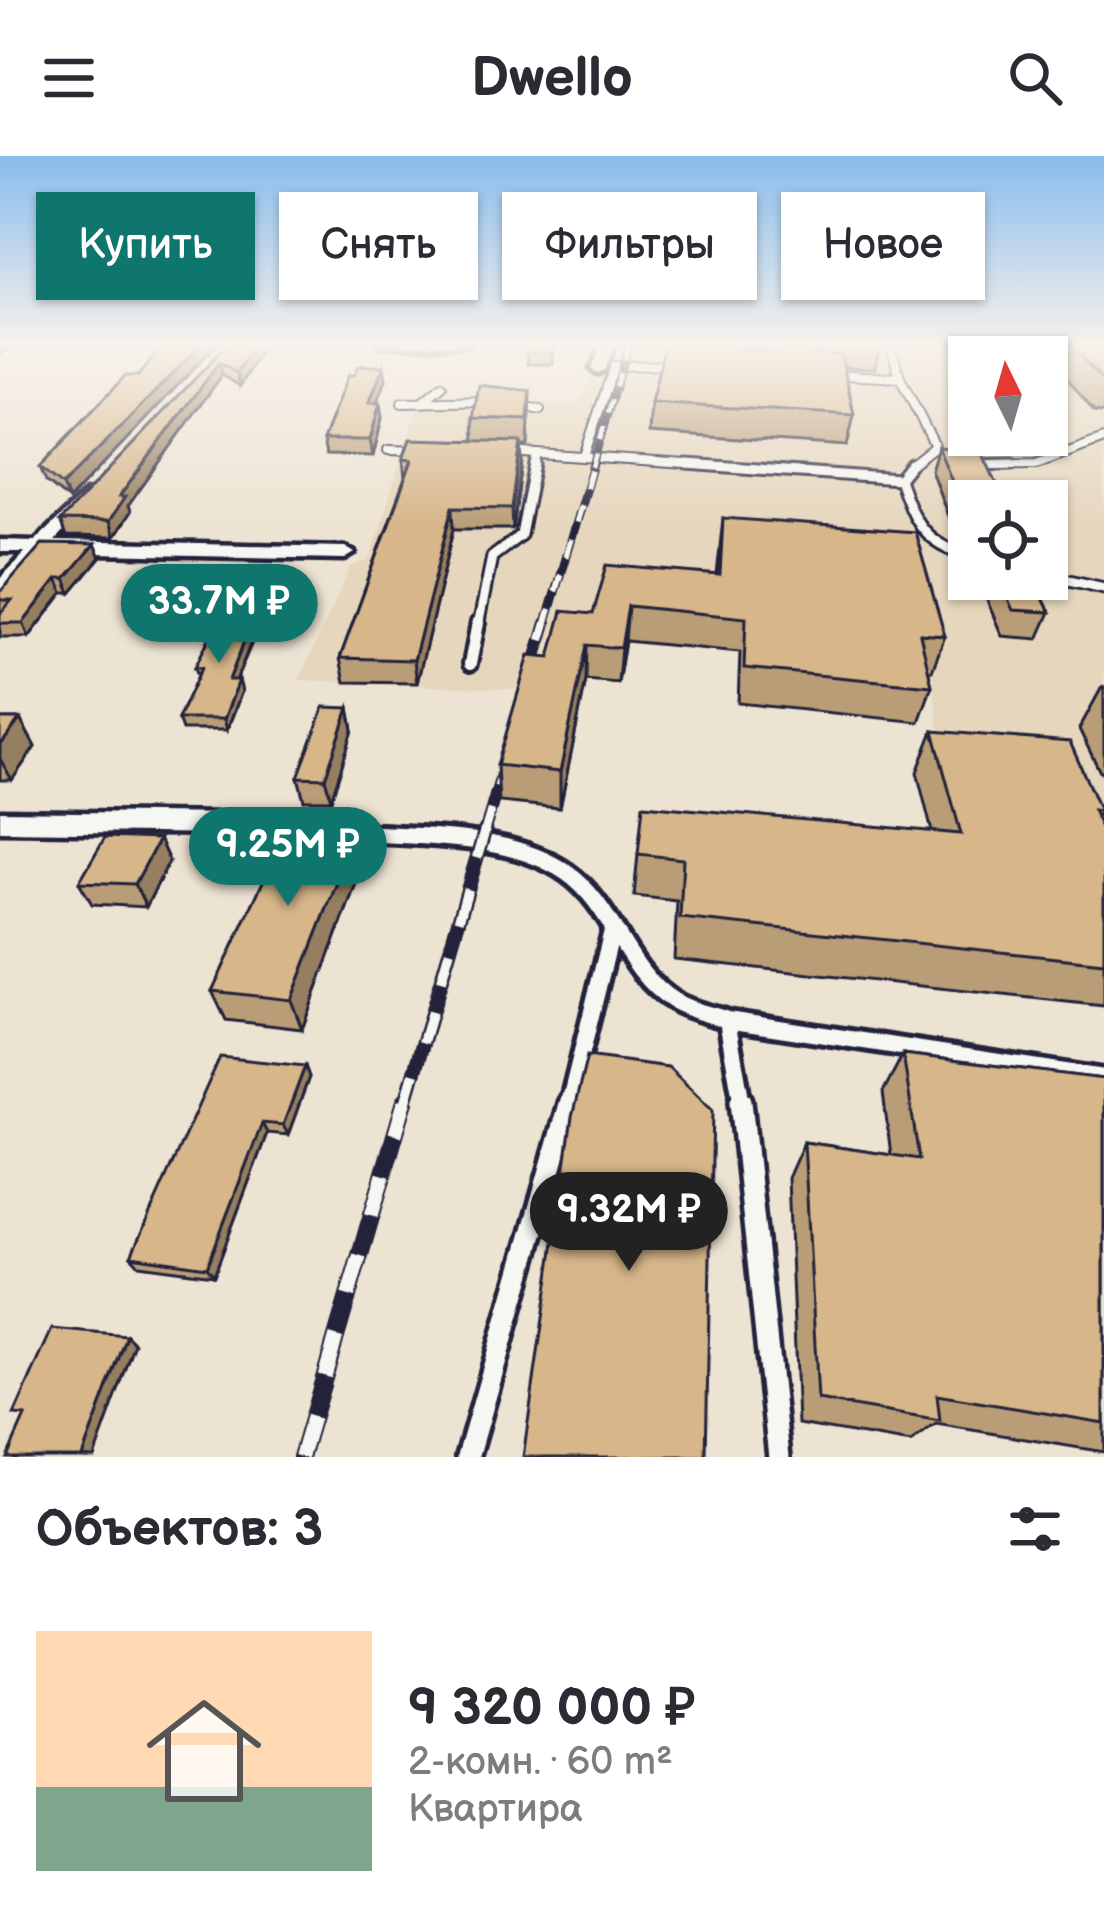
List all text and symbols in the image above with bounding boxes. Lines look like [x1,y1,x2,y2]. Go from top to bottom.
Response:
icon: menu [36,45,102,111]
icon: search [1002,45,1068,111]
text: Dwello [471,46,633,111]
chip: Купить [36,192,255,300]
chip: Снять [279,192,478,300]
chip: Фильтры [502,192,757,300]
chip: Новое [781,192,985,300]
north arrow [948,336,1068,456]
map controls [948,336,1068,600]
button: locate [948,480,1068,600]
pin: 33.7M ₽ [108,564,330,666]
text: 33.7M ₽ [148,579,290,626]
pin: 9.25M ₽ [177,807,399,909]
text: 9.25M ₽ [216,822,360,869]
pin: 9.32M ₽ [518,1172,740,1274]
text: 9.32M ₽ [557,1187,701,1234]
icon: filters [1002,1496,1068,1562]
text: Объектов: 3 [36,1499,323,1560]
text: 9 320 000 ₽ [408,1678,695,1739]
icon: home [132,1679,276,1823]
text: 2-комн. · 60 m² [408,1739,673,1786]
text: Квартира [408,1786,583,1833]

